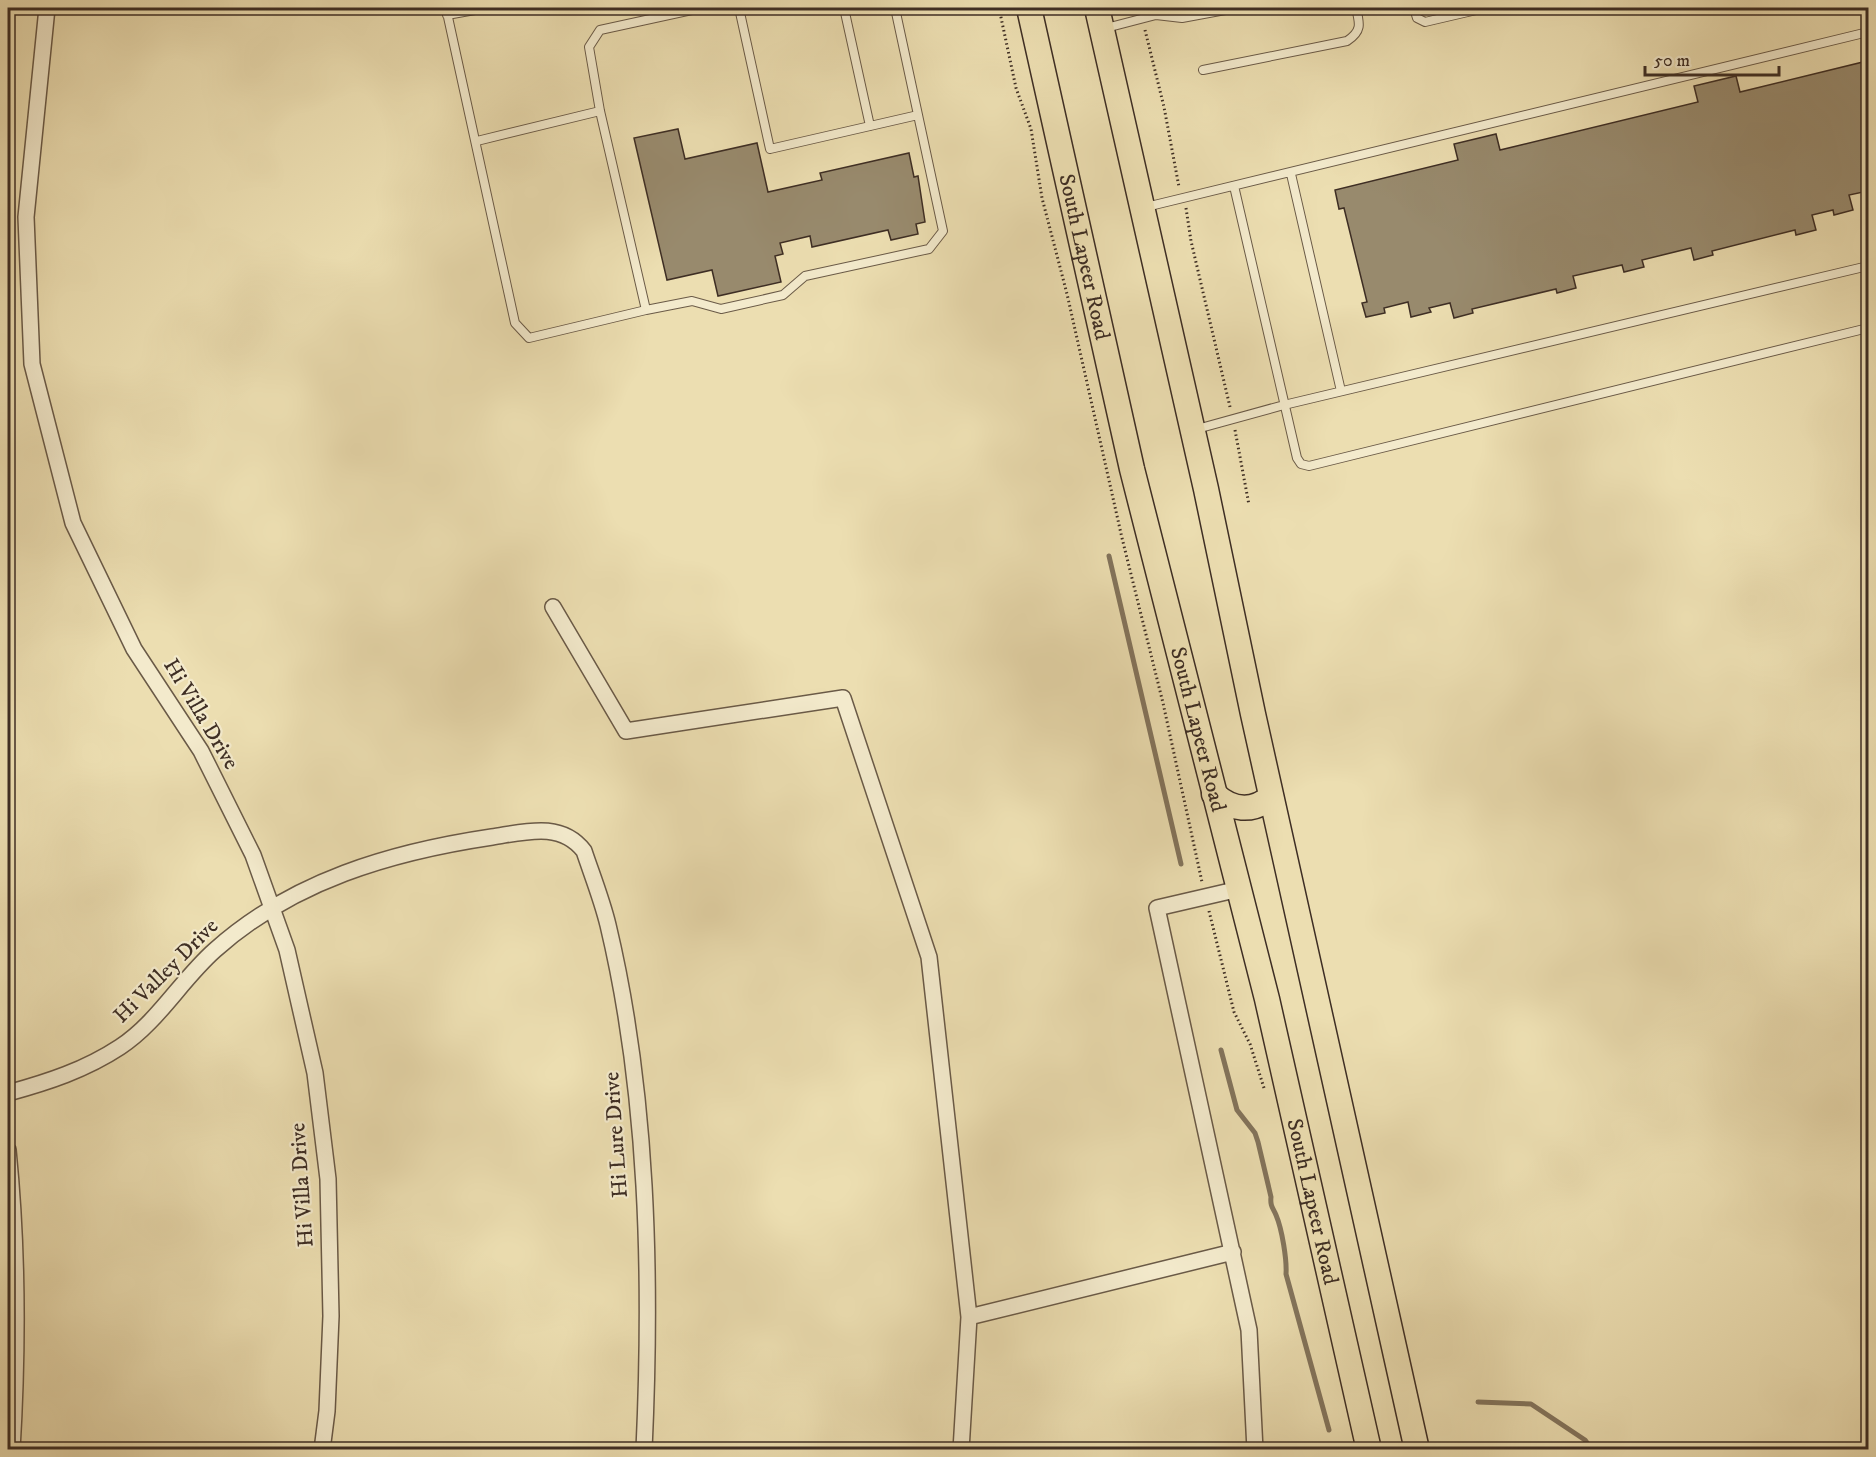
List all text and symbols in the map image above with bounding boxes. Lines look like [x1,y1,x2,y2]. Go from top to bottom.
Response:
scale bar [1645,39,1778,77]
text: 50 m [1654,50,1690,72]
street label: South Lapeer Road [1053,171,1116,342]
street label: South Lapeer Road [1164,644,1232,815]
street label: Hi Villa Drive [157,654,245,774]
street label: Hi Valley Drive [108,913,224,1029]
street label: Hi Lure Drive [598,1071,634,1199]
street label: South Lapeer Road [1281,1116,1345,1287]
street label: Hi Villa Drive [284,1122,320,1248]

